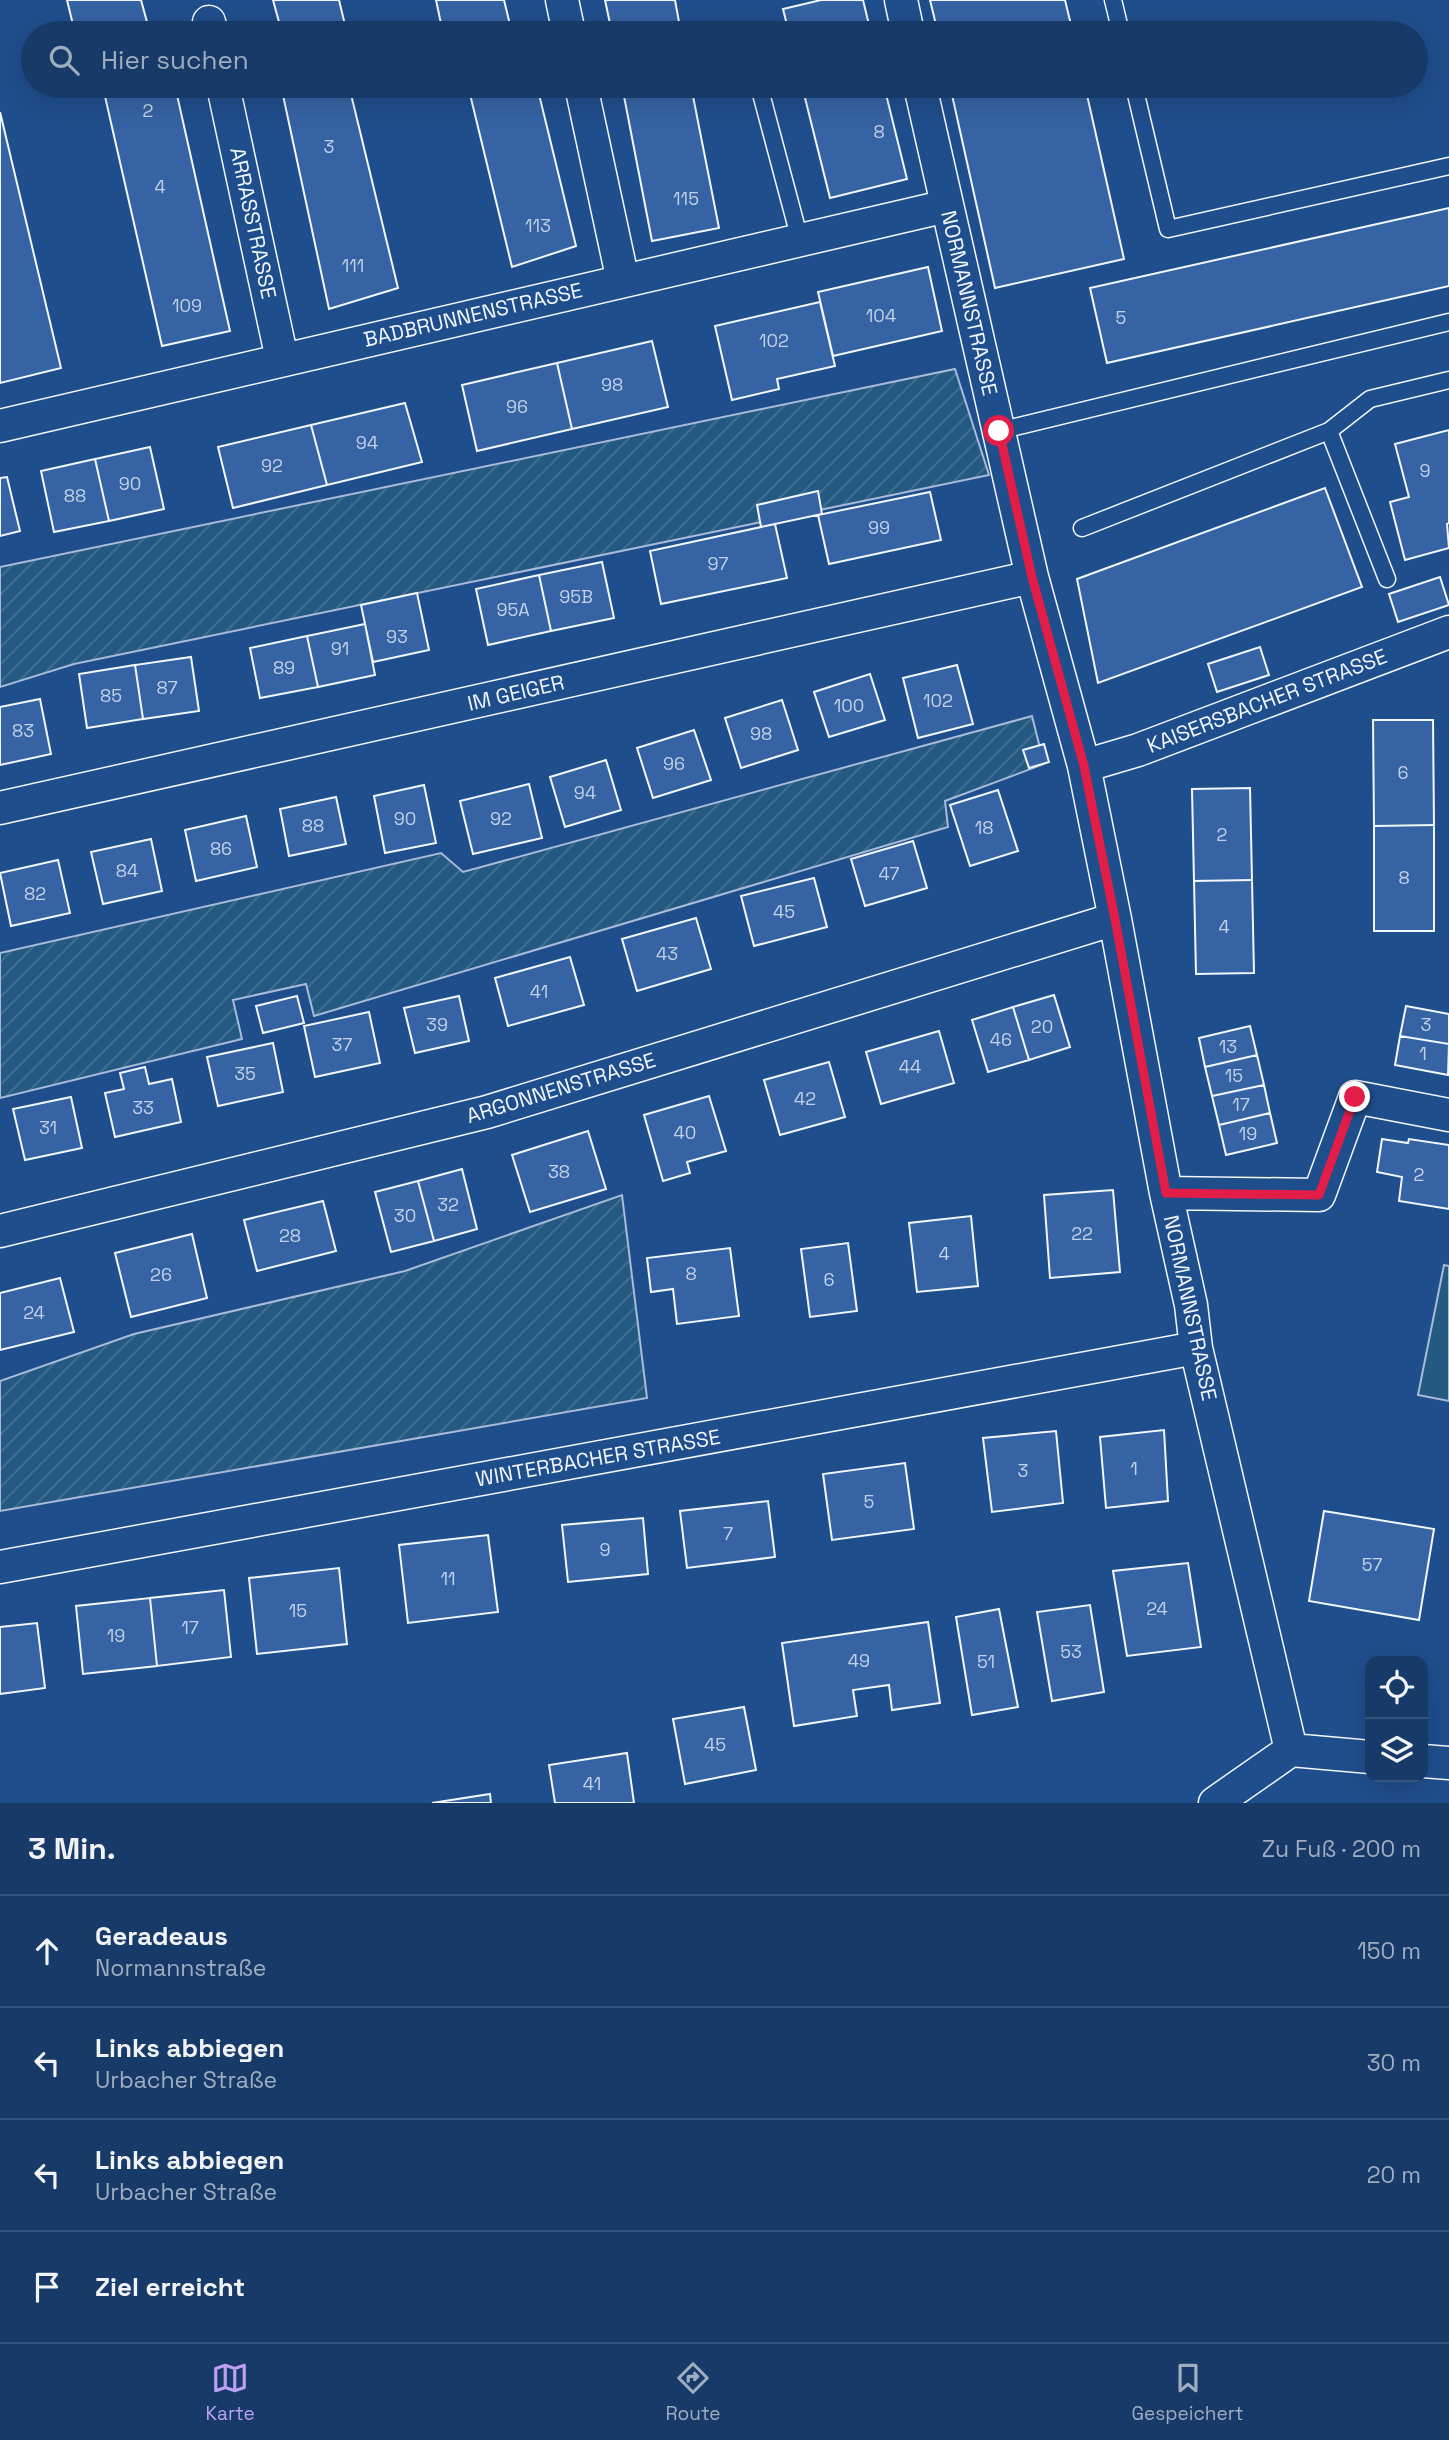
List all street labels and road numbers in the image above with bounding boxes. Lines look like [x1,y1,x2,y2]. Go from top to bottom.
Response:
street label: ARRASSTRASSE [224,145,283,301]
street label: NORMANNSTRASSE [935,208,1004,398]
street label: BADBRUNNENSTRASSE [361,276,585,353]
street label: KAISERSBACHER STRASSE [1143,642,1391,759]
street label: IM GEIGER [465,668,567,717]
street label: ARGONNENSTRASSE [463,1046,659,1129]
street label: NORMANNSTRASSE [1158,1213,1223,1403]
street label: WINTERBACHER STRASSE [473,1423,722,1492]

